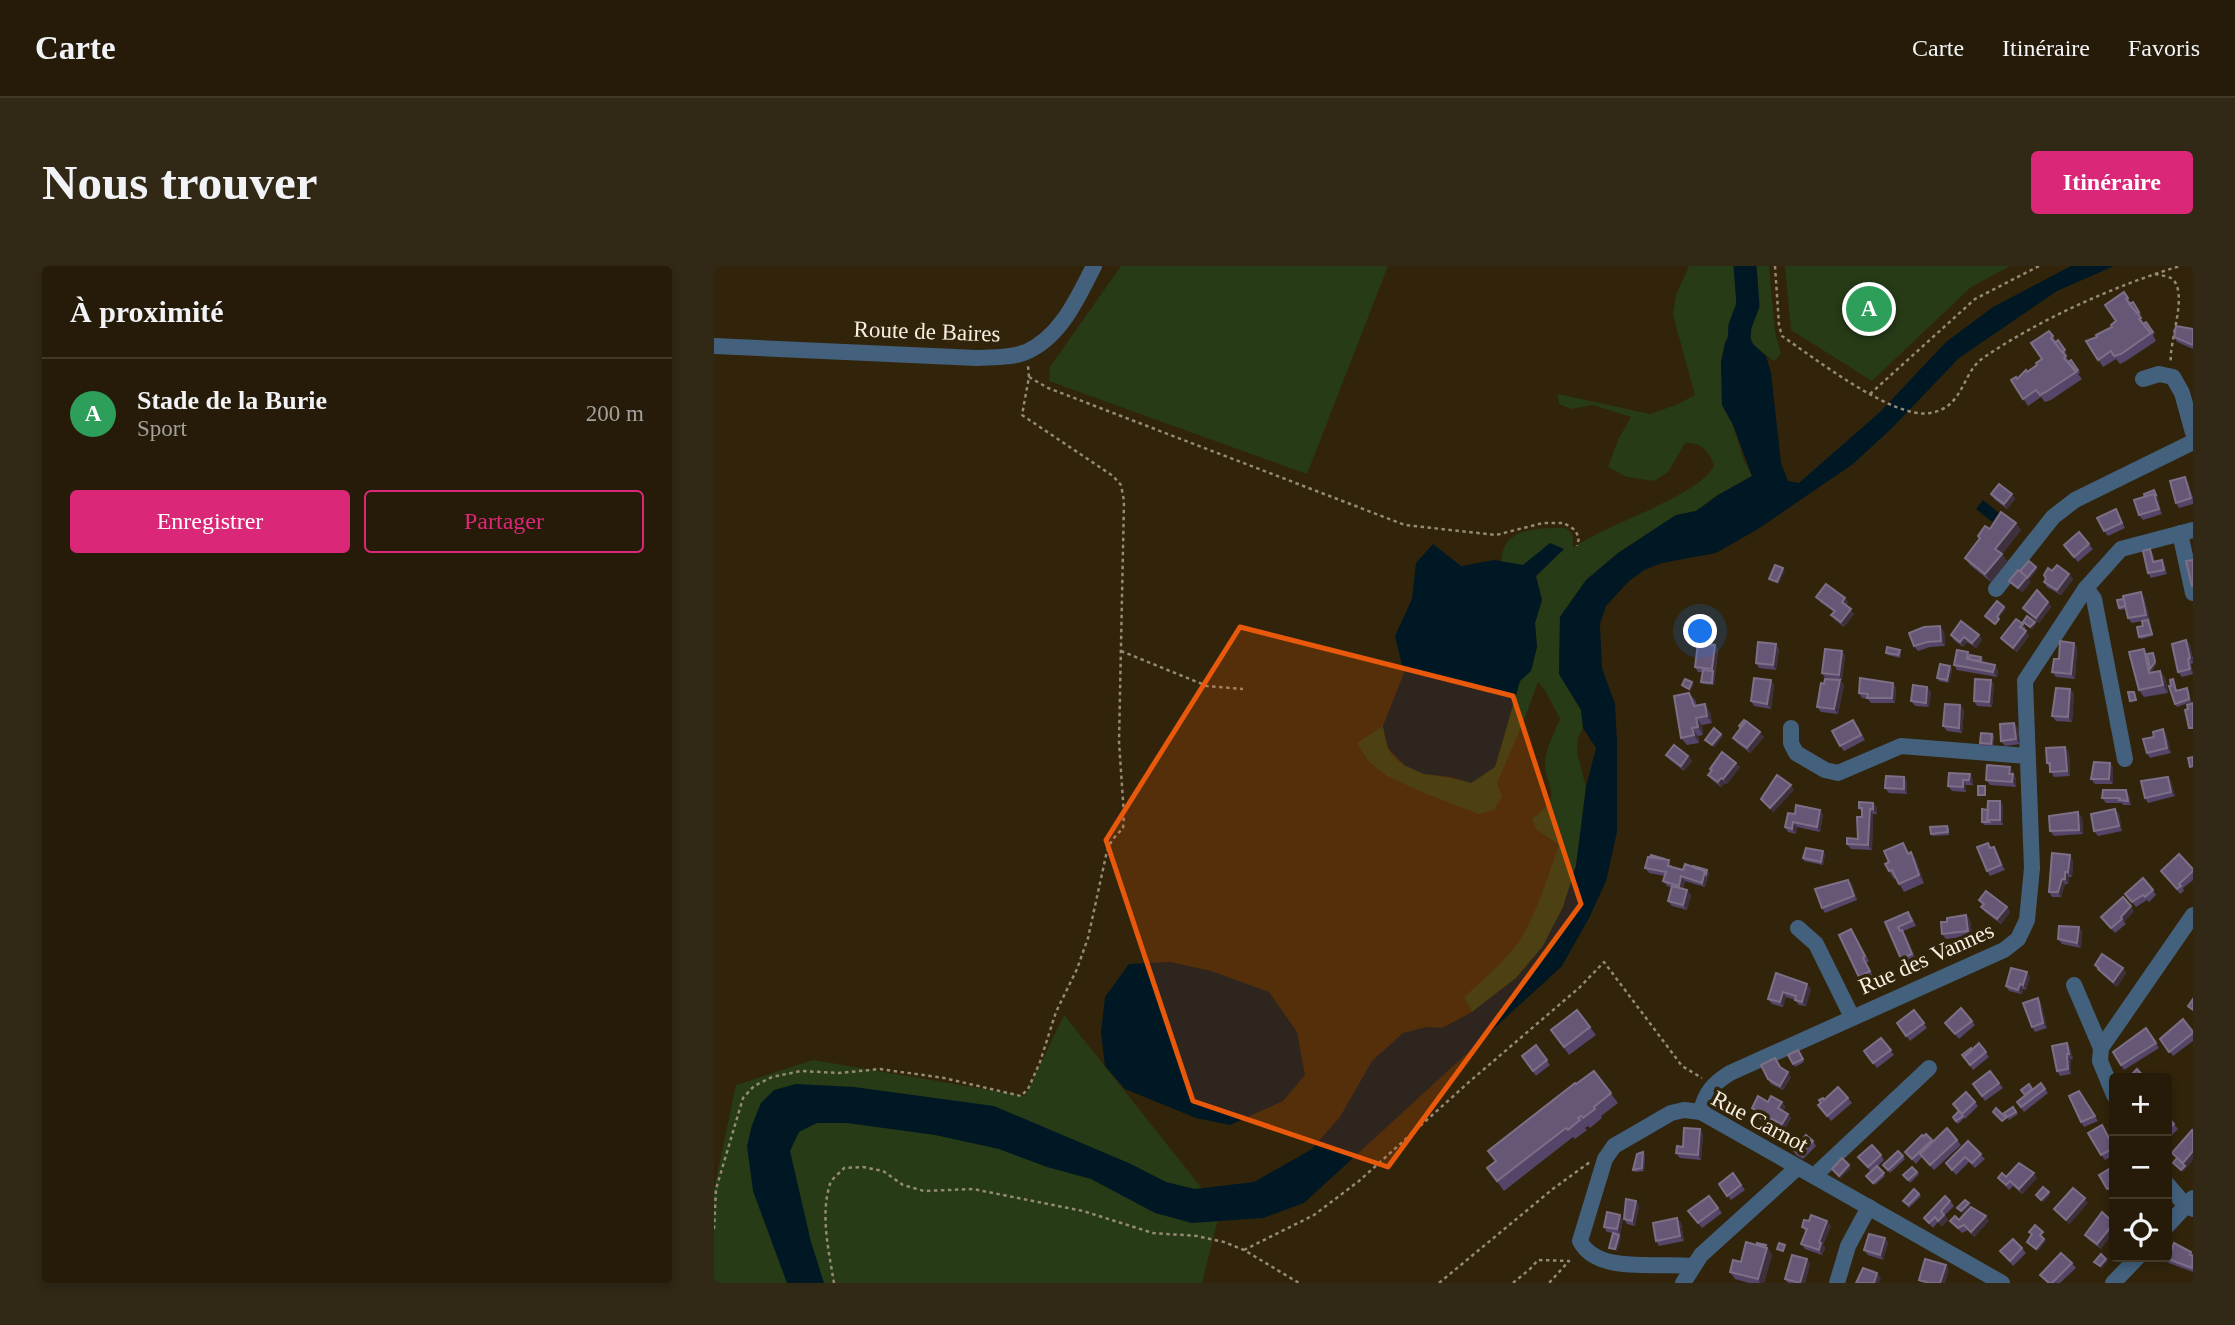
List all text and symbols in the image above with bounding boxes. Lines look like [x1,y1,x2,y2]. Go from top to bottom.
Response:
text: Carte [35,30,116,66]
text: Carte [1912,35,1964,61]
text: Itinéraire [2002,35,2090,61]
text: Favoris [2128,35,2200,61]
button: Itinéraire [2031,151,2193,214]
text: Nous trouver [42,155,317,210]
pin: A [1846,283,1892,335]
text: À proximité [70,295,224,328]
street label: Route de Baires [853,316,1001,347]
text: Stade de la Burie [137,386,327,415]
text: A [85,401,101,426]
text: 200 m [586,401,644,426]
text: Sport [137,416,187,441]
button: Enregistrer [70,490,350,553]
button: Partager [364,490,644,553]
your location [1683,614,1717,648]
street label: Rue des Vannes [1855,917,1998,999]
map controls [2109,1073,2172,1262]
button: + [2109,1073,2172,1136]
street label: Rue Carnot [1707,1086,1813,1158]
button: − [2109,1136,2172,1199]
button: locate [2109,1199,2172,1262]

